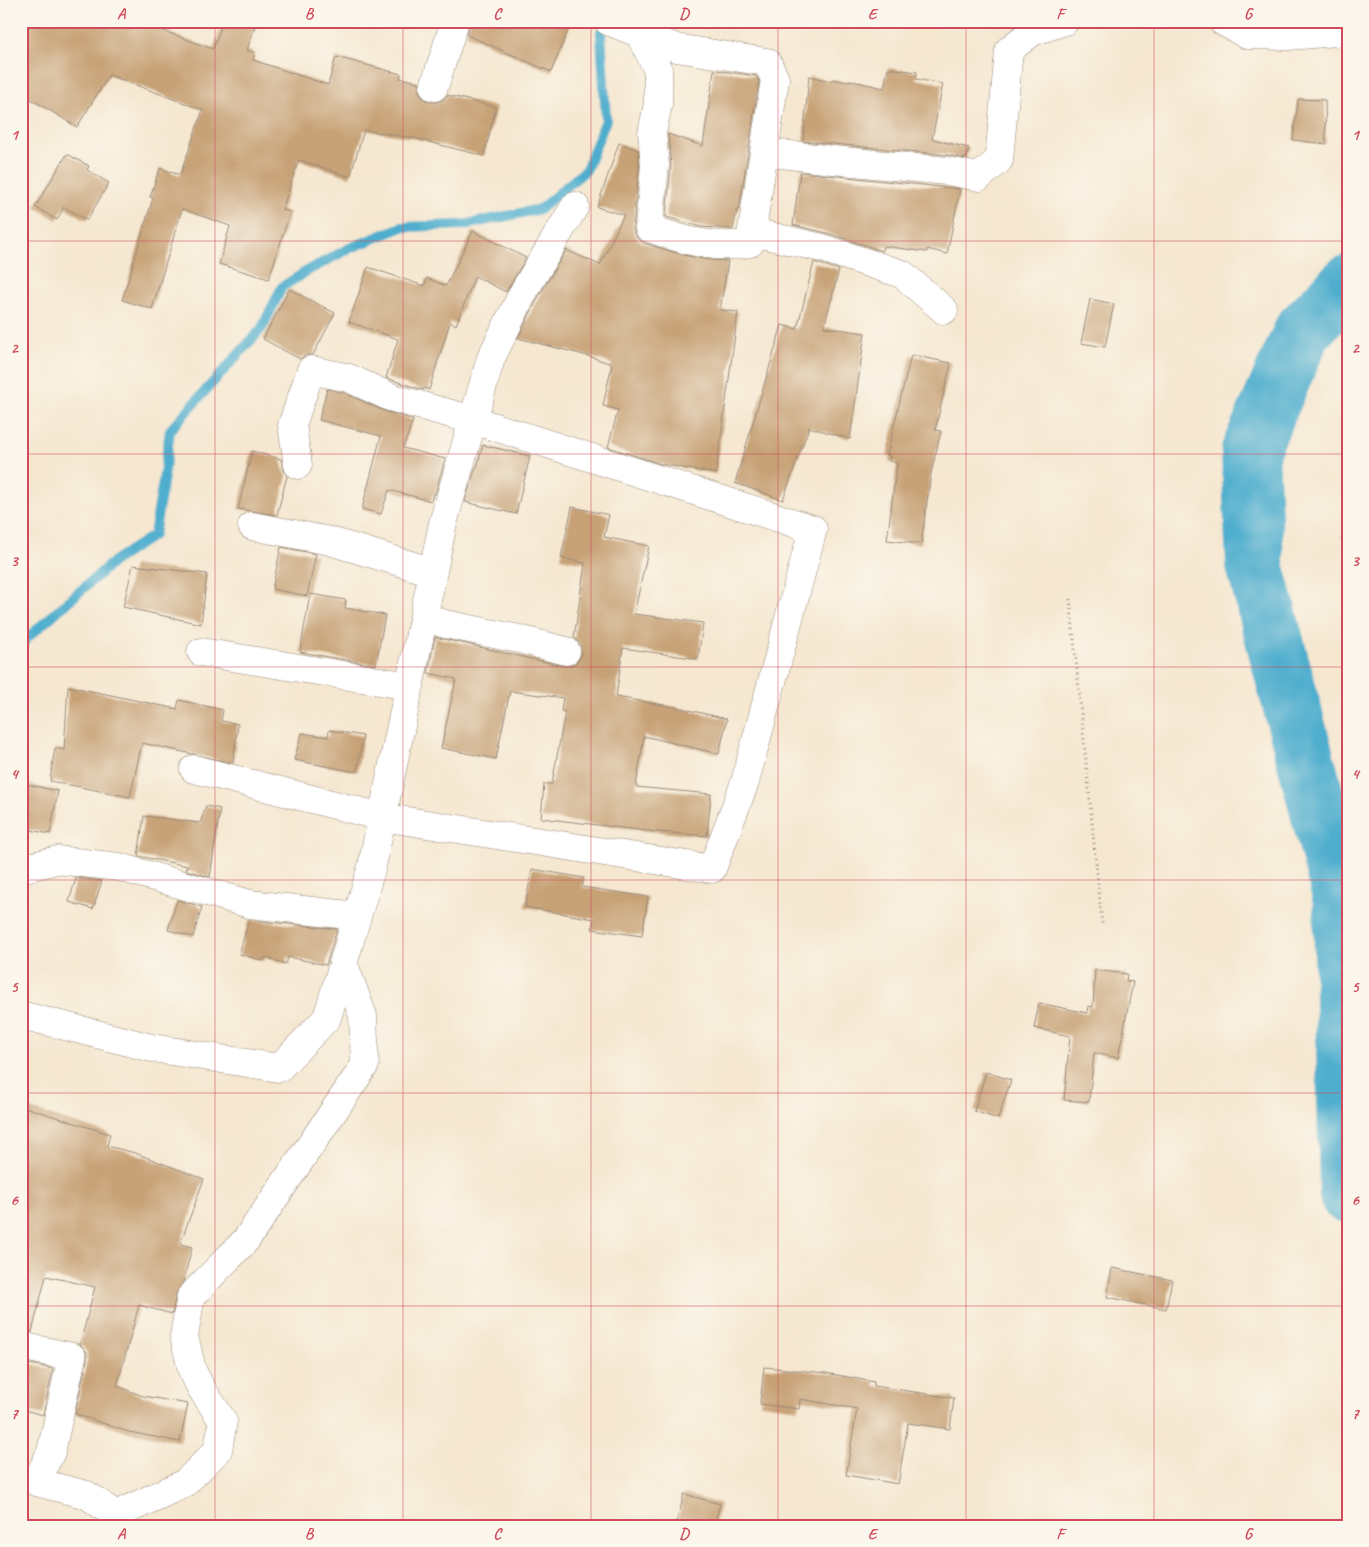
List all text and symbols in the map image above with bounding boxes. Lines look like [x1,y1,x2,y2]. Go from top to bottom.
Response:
text: A [117,4,127,24]
text: B [305,4,315,24]
text: C [493,4,503,24]
text: D [679,4,690,24]
text: E [868,4,879,24]
text: F [1056,4,1067,24]
text: G [1244,4,1254,24]
text: 1 [10,125,19,145]
text: 1 [1351,125,1360,145]
text: 2 [10,338,19,358]
text: 2 [1351,338,1360,358]
text: 3 [10,551,19,571]
text: 3 [1351,551,1360,571]
text: 4 [10,764,19,784]
text: 4 [1351,764,1360,784]
text: 5 [11,977,20,997]
text: 5 [1352,977,1361,997]
text: 6 [10,1190,19,1210]
text: 6 [1351,1190,1360,1210]
text: 7 [10,1404,19,1424]
text: 7 [1351,1404,1360,1424]
text: A [117,1524,127,1544]
text: B [305,1524,315,1544]
text: C [493,1524,503,1544]
text: D [679,1524,690,1544]
text: E [868,1524,879,1544]
text: F [1056,1524,1067,1544]
text: G [1244,1524,1254,1544]

